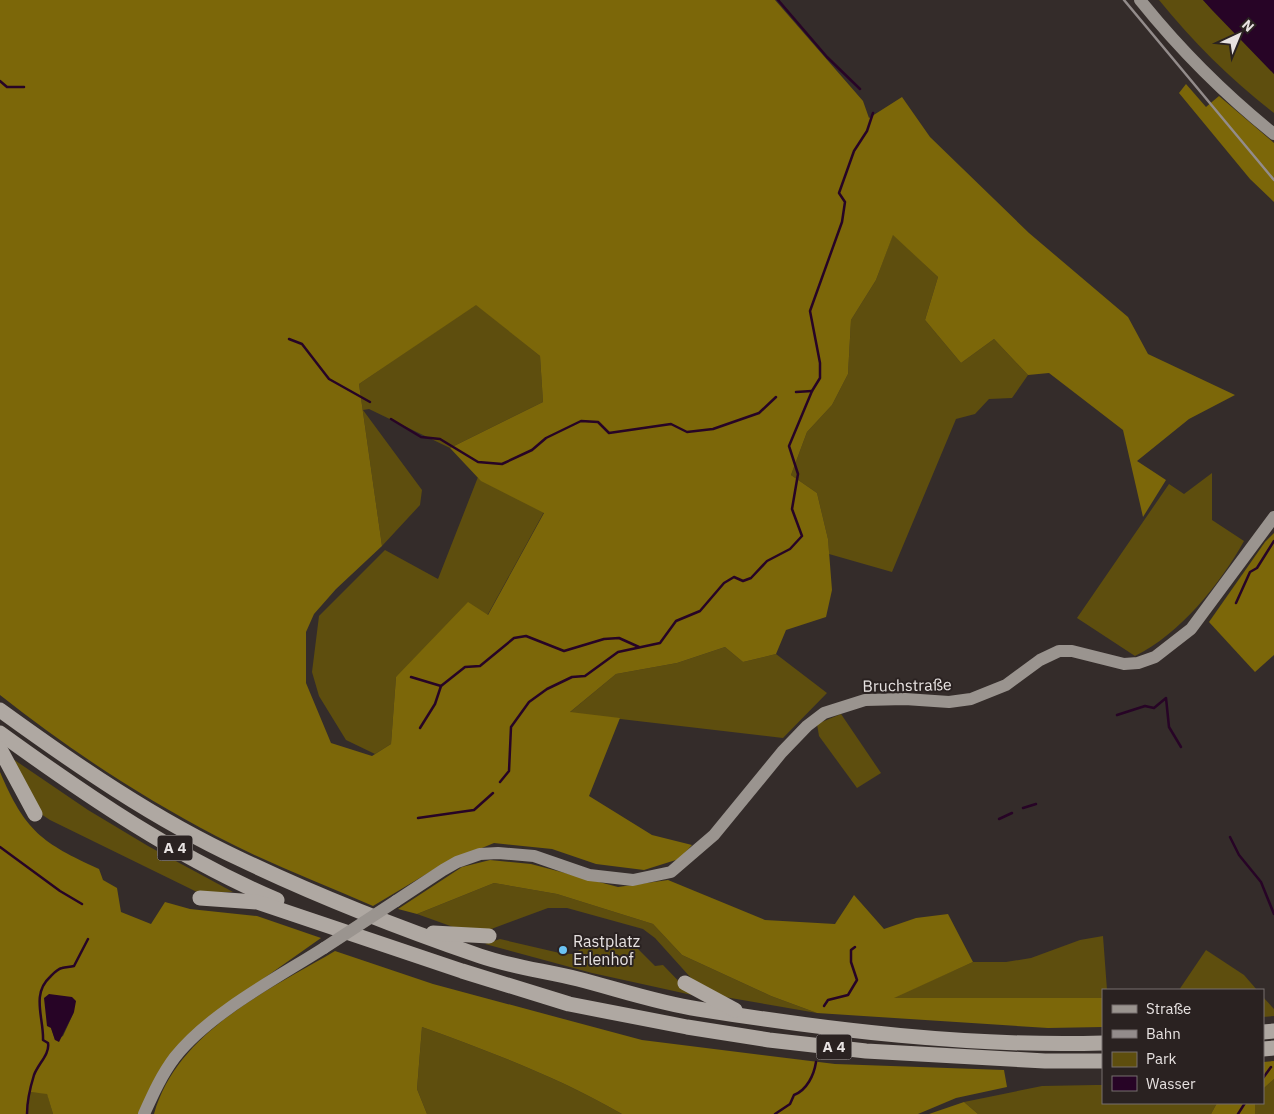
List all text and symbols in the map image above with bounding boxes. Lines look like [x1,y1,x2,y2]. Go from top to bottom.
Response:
north arrow [1214,10,1264,60]
text: N [1238,16,1258,36]
street label: Bruchstraße [862,674,952,696]
road number: A 4 [158,836,192,860]
place label: Rastplatz Erlenhof [573,931,640,969]
marker: Rastplatz Erlenhof [557,944,569,956]
legend [1102,989,1264,1104]
text: Straße [1146,999,1191,1018]
text: Bahn [1146,1024,1181,1043]
road number: A 4 [816,1034,852,1060]
text: Park [1146,1049,1176,1068]
text: Wasser [1146,1074,1196,1093]

